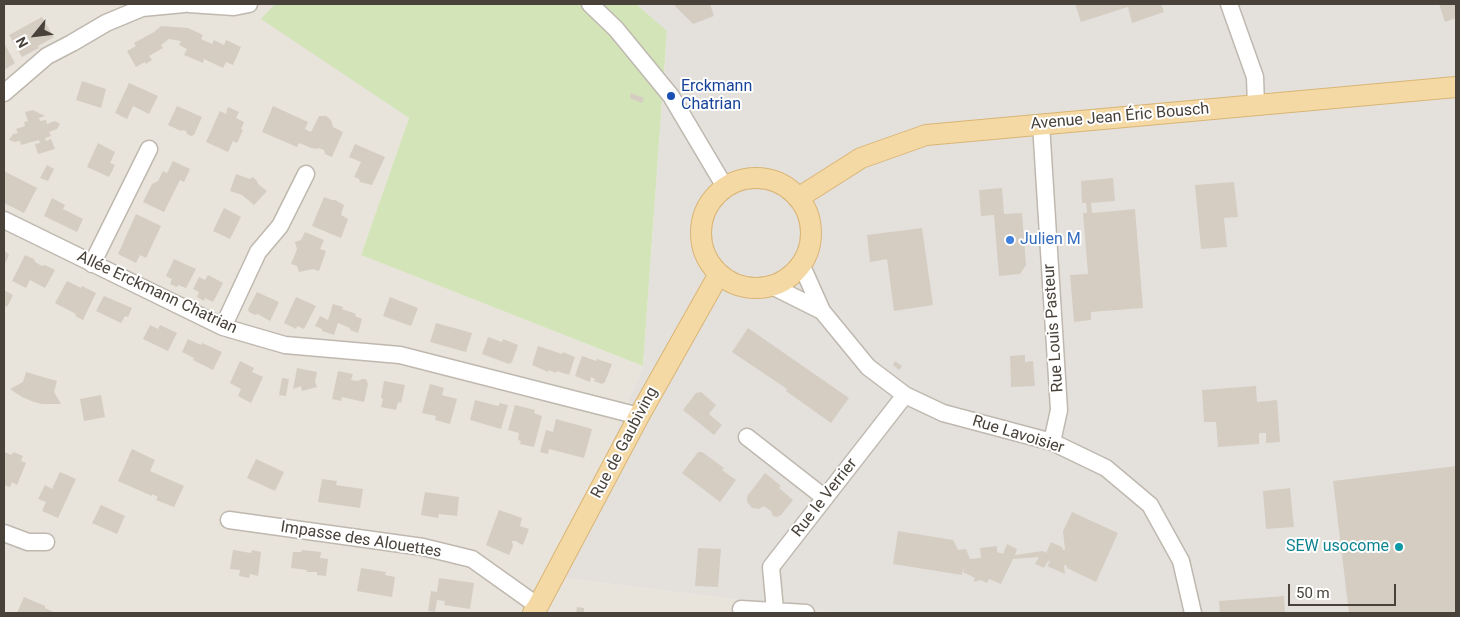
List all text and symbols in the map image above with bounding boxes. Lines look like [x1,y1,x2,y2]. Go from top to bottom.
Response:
north arrow [10,10,60,60]
text: N [12,34,31,50]
place label: Erckmann Chatrian [681,77,752,115]
marker: Erckmann Chatrian [665,90,677,102]
street label: Avenue Jean Éric Bousch [1030,100,1210,134]
place label: Julien M [1020,230,1081,250]
marker: Julien M [1004,234,1016,246]
street label: Allée Erckmann Chatrian [74,247,240,339]
street label: Rue Louis Pasteur [1040,263,1068,393]
street label: Rue de Gaubiving [588,384,662,502]
street label: Rue Lavoisier [970,412,1066,458]
street label: Rue le Verrier [788,455,862,541]
street label: Impasse des Alouettes [279,518,443,562]
place label: SEW usocome [1286,537,1389,557]
marker: SEW usocome [1393,541,1405,553]
scale bar [1290,574,1398,606]
text: 50 m [1296,584,1330,602]

